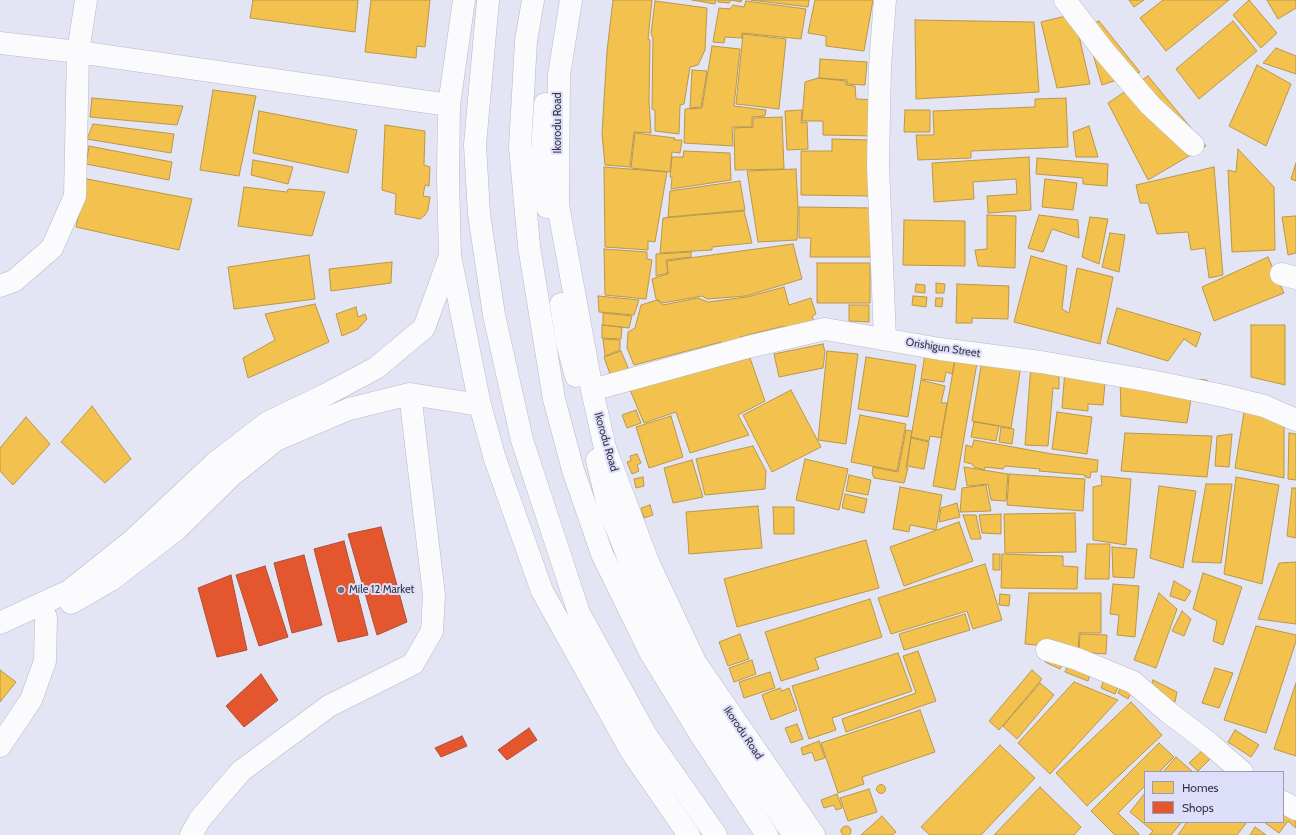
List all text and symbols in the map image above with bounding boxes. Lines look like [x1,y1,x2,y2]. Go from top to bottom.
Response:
street label: Ikorodu Road [551,92,565,154]
street label: Orishigun Street [905,336,981,360]
street label: Ikorodu Road [591,411,621,473]
place label: Mile 12 Market [349,583,414,597]
marker: Mile 12 Market [336,585,346,595]
street label: Ikorodu Road [720,704,766,762]
legend [1144,771,1284,823]
text: Homes [1182,780,1219,795]
text: Shops [1182,800,1214,815]

